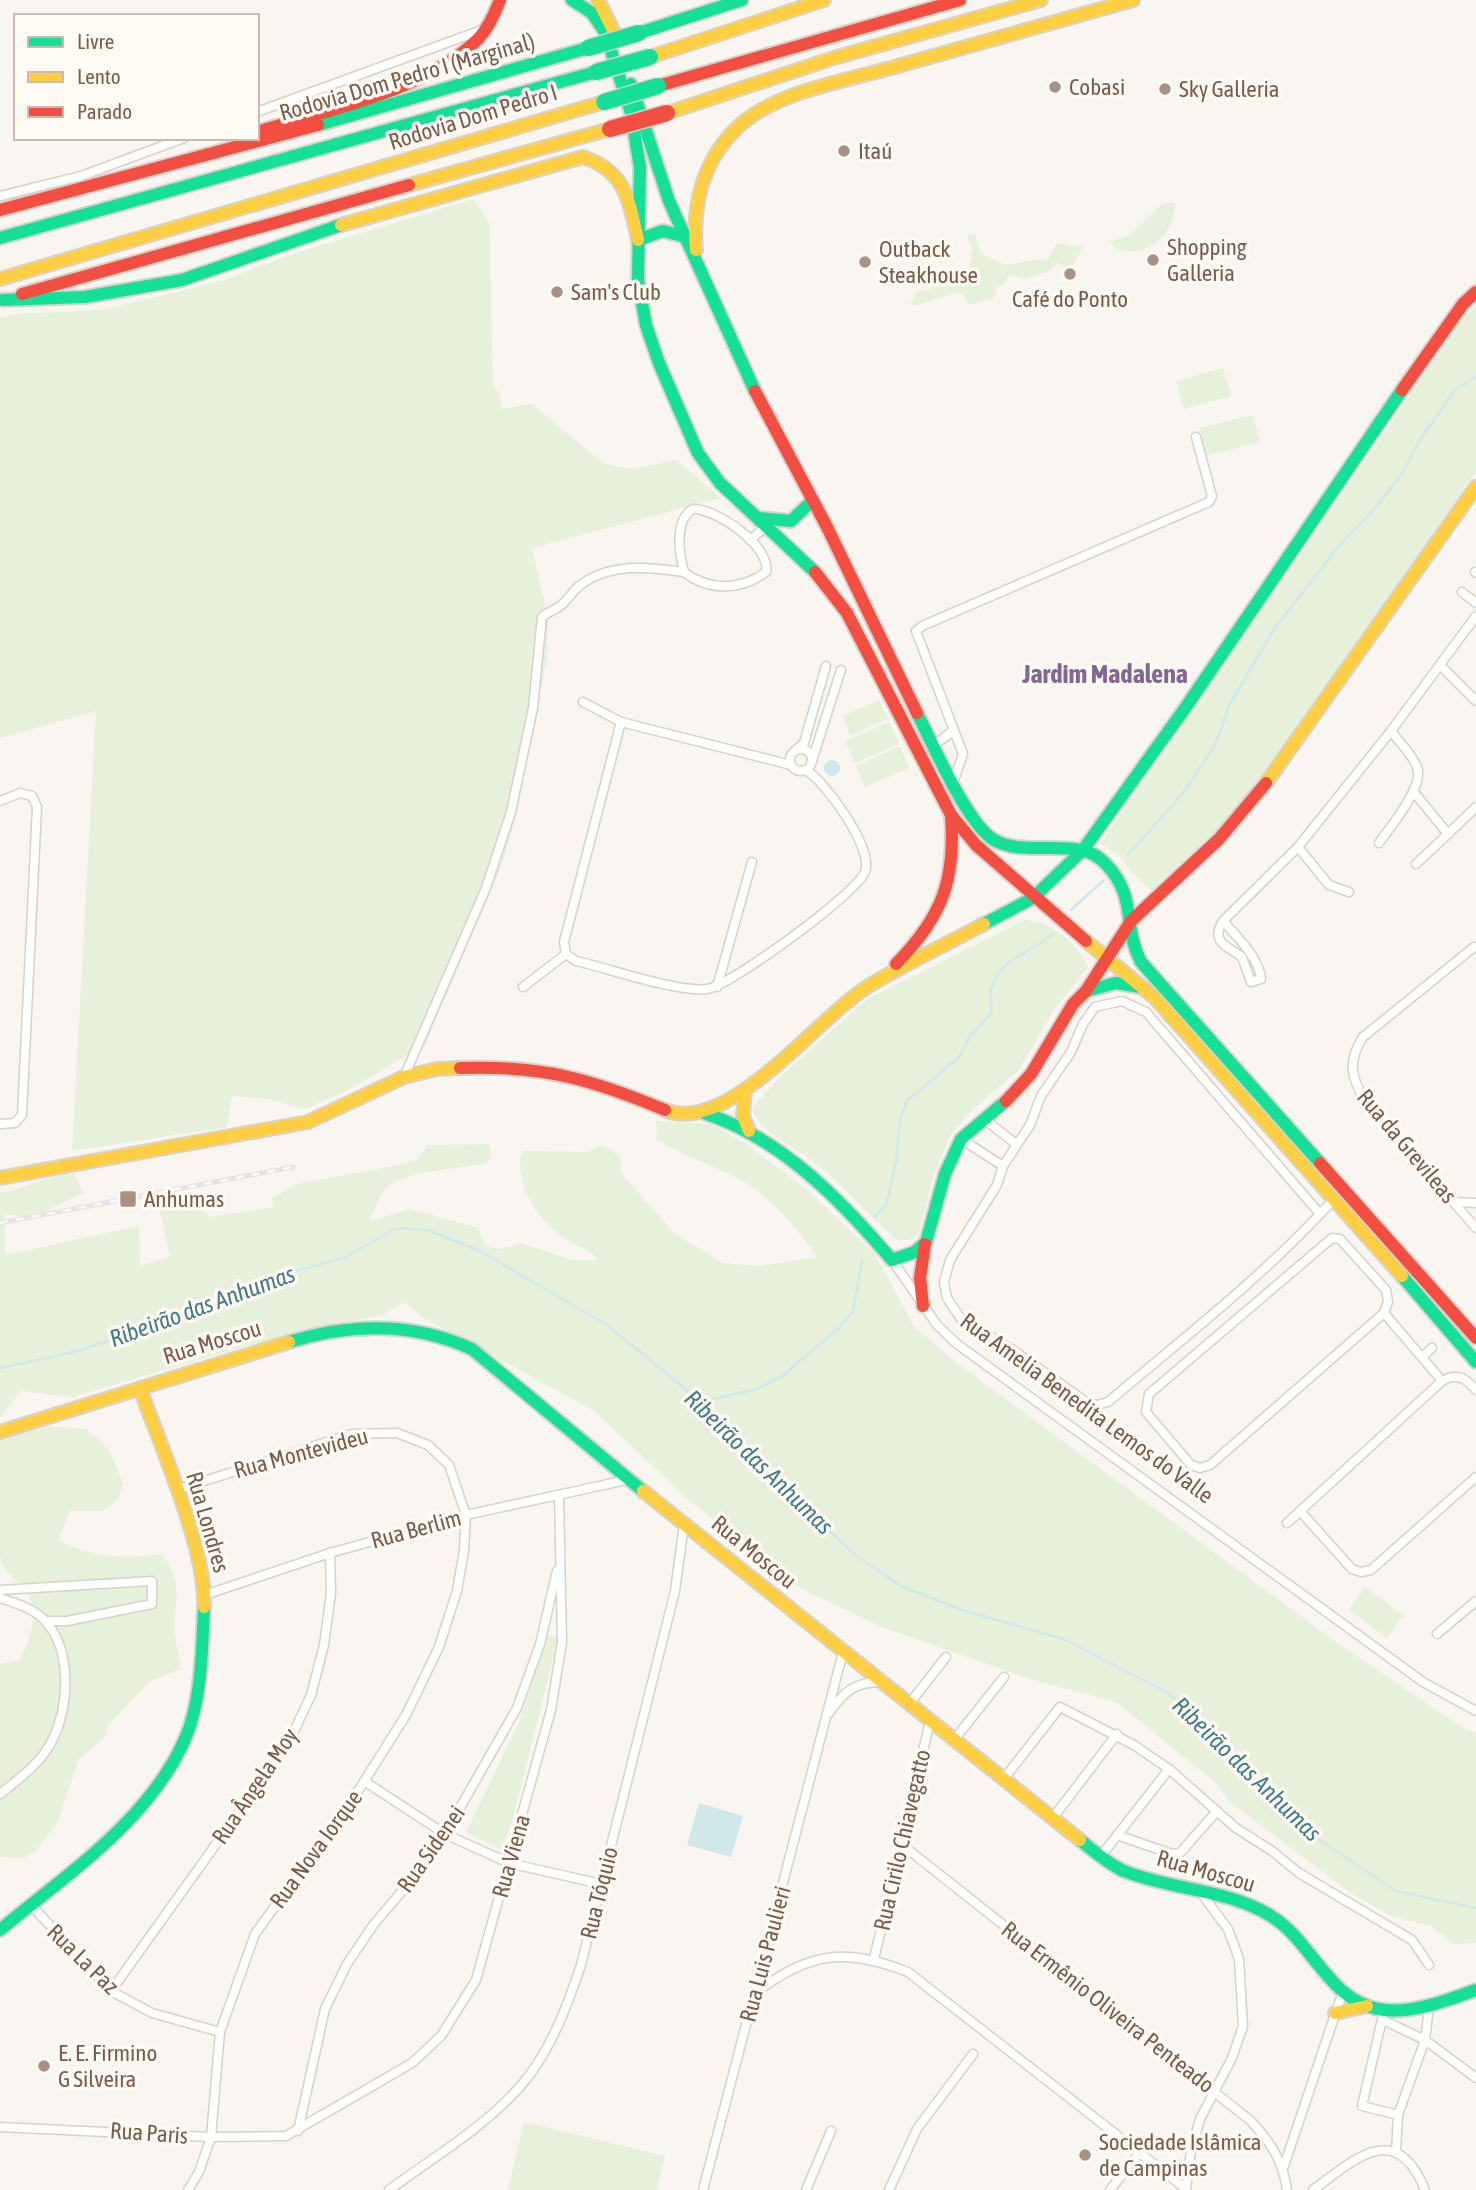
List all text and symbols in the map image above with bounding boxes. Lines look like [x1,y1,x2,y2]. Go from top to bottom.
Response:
legend [14,14,259,140]
street label: Rodovia Dom Pedro I (Marginal) [276,27,538,127]
text: Livre [77,29,114,53]
text: Lento [77,64,121,88]
place label: Cobasi [1069,74,1125,100]
place label: Sky Galleria [1179,76,1279,102]
street label: Rodovia Dom Pedro I [385,78,561,156]
marker: Cobasi [1047,79,1063,95]
marker: Sky Galleria [1157,81,1173,97]
text: Parado [77,99,132,123]
place label: Itaú [858,138,892,164]
marker: Itaú [836,143,852,159]
place label: Shopping Galleria [1167,234,1247,286]
place label: Outback Steakhouse [879,236,978,288]
marker: Shopping Galleria [1145,252,1161,268]
marker: Outback Steakhouse [857,254,873,270]
marker: Café do Ponto [1062,266,1078,282]
place label: Sam's Club [571,279,661,305]
marker: Sam's Club [549,284,565,300]
place label: Café do Ponto [1012,286,1128,312]
district label: Jardim Madalena [1021,659,1188,689]
street label: Rua da Grevileas [1352,1084,1462,1208]
place label: Anhumas [144,1186,224,1212]
marker: Anhumas [118,1189,138,1209]
water label: Ribeirão das Anhumas [106,1260,298,1352]
street label: Rua Amelia Benedita Lemos do Valle [956,1308,1218,1508]
street label: Rua Moscou [160,1315,264,1369]
water label: Ribeirão das Anhumas [679,1384,839,1540]
street label: Rua Montevideu [231,1423,371,1483]
street label: Rua Londres [181,1469,235,1575]
street label: Rua Berlim [368,1504,464,1554]
street label: Rua Moscou [706,1510,802,1594]
water label: Ribeirão das Anhumas [1167,1691,1327,1847]
street label: Rua Ângela Moy [207,1723,303,1849]
street label: Rua Cirilo Chiavegatto [869,1747,935,1933]
street label: Rua Nova Iorque [264,1785,368,1913]
street label: Rua Sidenei [392,1801,470,1897]
street label: Rua Viena [487,1811,535,1901]
street label: Rua Tóquio [575,1844,623,1942]
street label: Rua Moscou [1154,1845,1258,1897]
street label: Rua Luis Paulieri [734,1883,796,2025]
street label: Rua Ermênio Oliveira Penteado [997,1916,1219,2098]
street label: Rua La Paz [42,1919,124,1999]
place label: E. E. Firmino G Silveira [58,2040,157,2092]
marker: E. E. Firmino G Silveira [36,2058,52,2074]
street label: Rua Paris [109,2117,189,2149]
place label: Sociedade Islâmica de Campinas [1099,2129,1262,2181]
marker: Sociedade Islâmica de Campinas [1077,2147,1093,2163]

